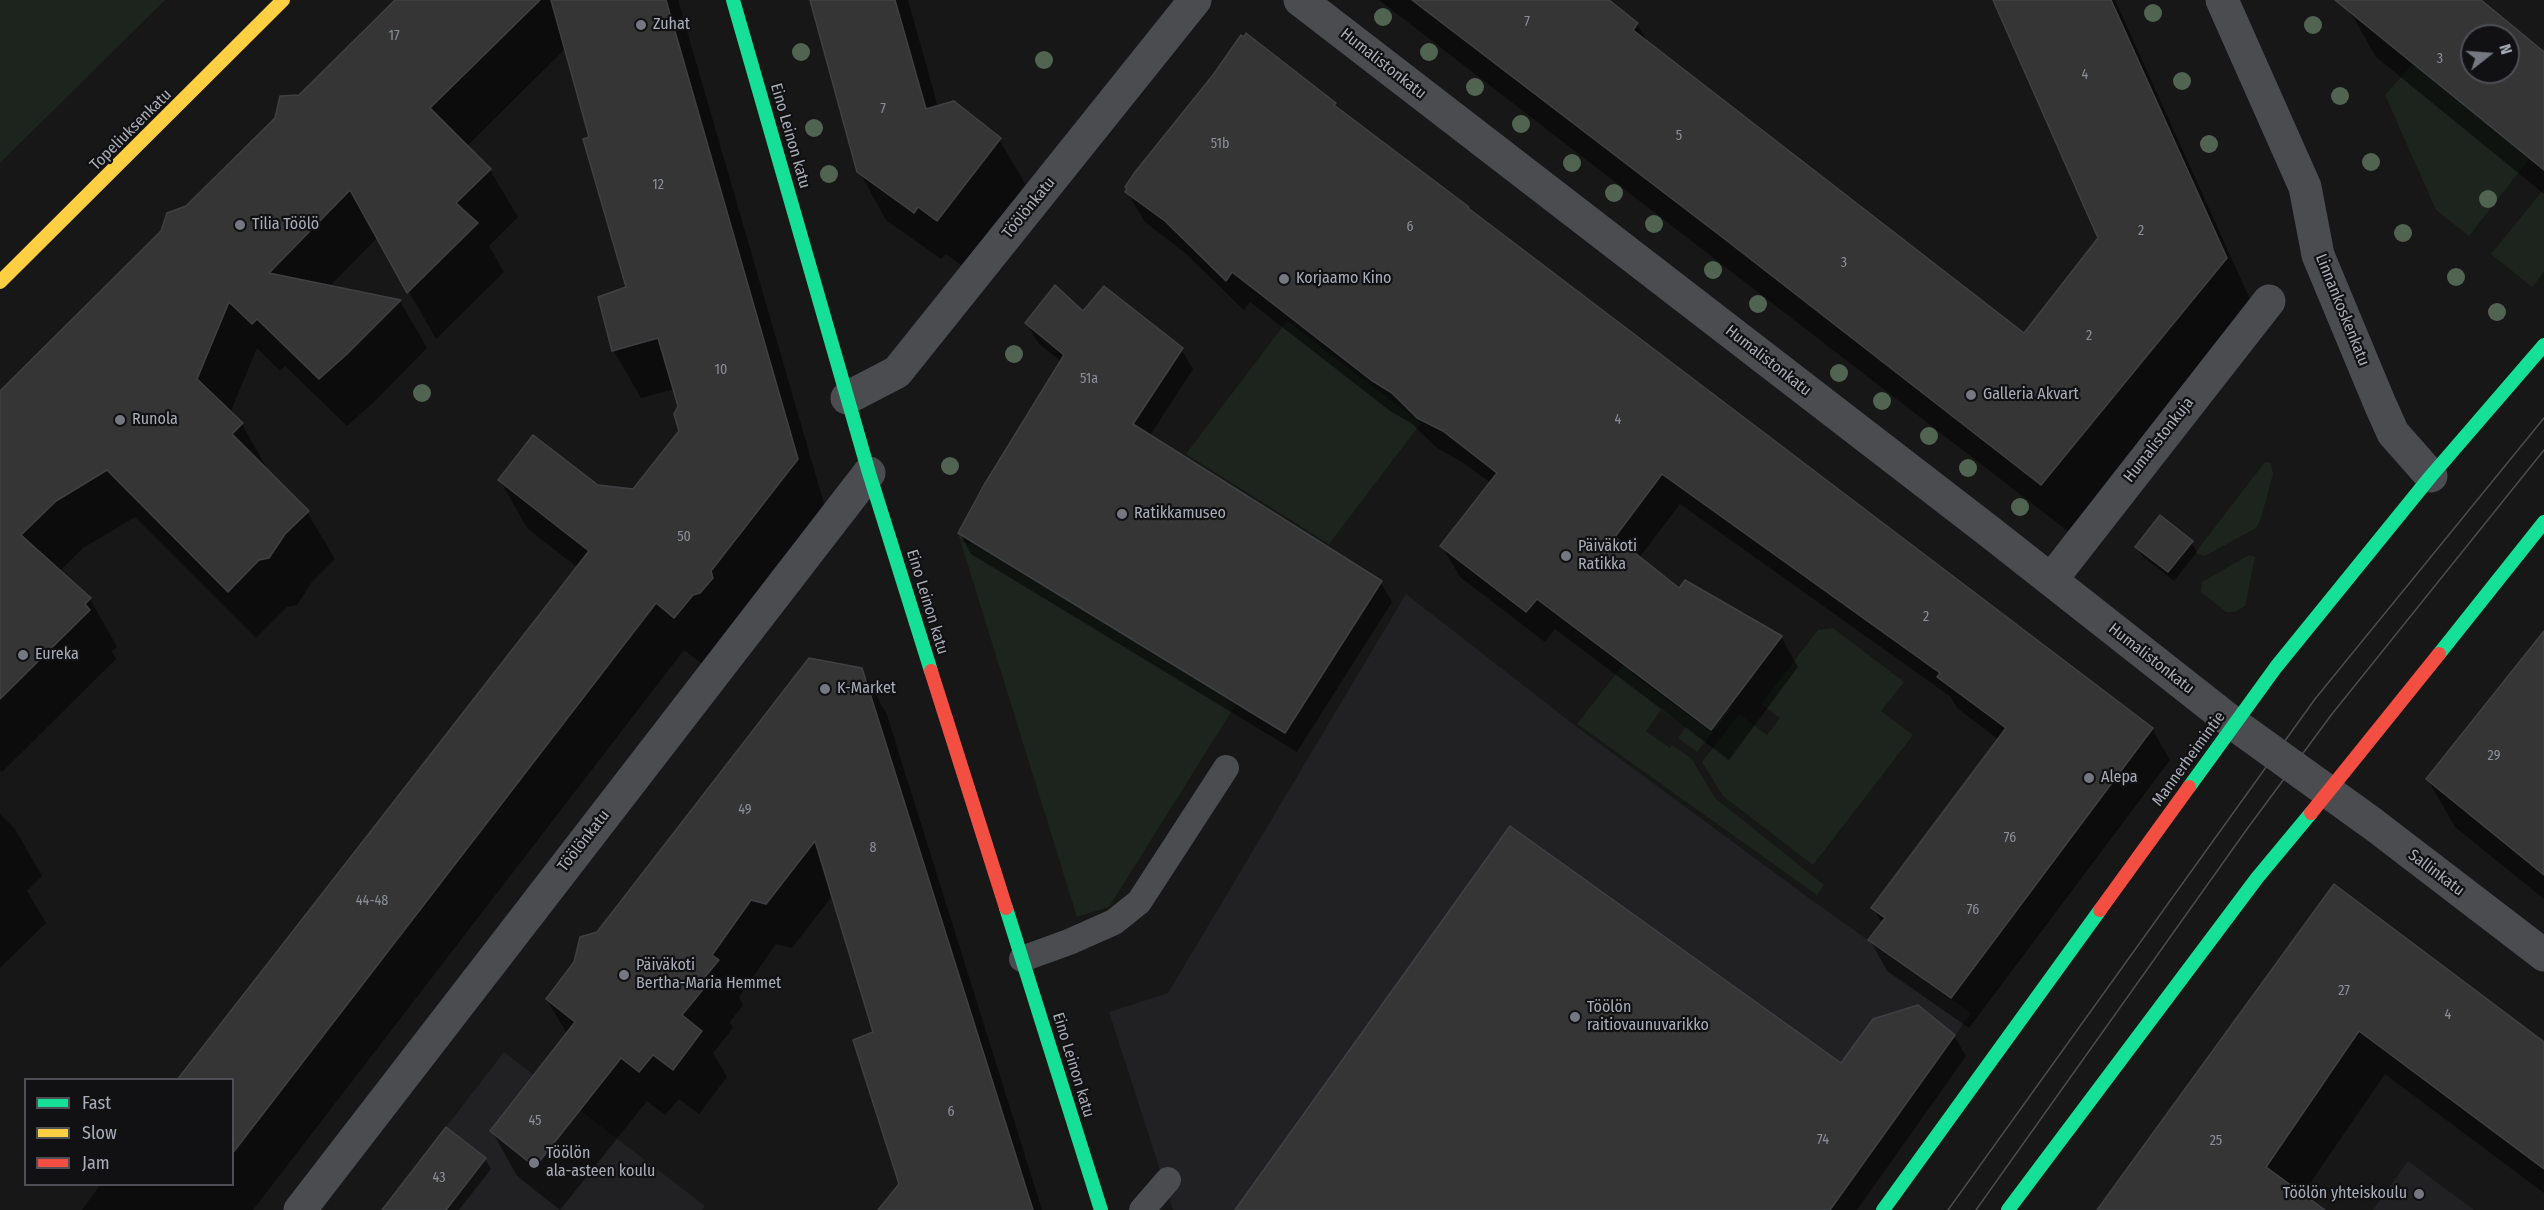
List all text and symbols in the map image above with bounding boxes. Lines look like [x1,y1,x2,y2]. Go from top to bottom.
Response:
house number: 7 [1524,14,1530,30]
place label: Zuhat [653,15,690,35]
marker: Zuhat [634,18,648,32]
north arrow [2460,24,2520,84]
street label: Humalistonkatu [1336,25,1430,103]
house number: 17 [388,28,400,44]
text: N [2495,42,2516,57]
house number: 3 [2437,51,2443,67]
house number: 4 [2082,67,2088,83]
street label: Eino Leinon katu [766,81,814,191]
street label: Topeliuksenkatu [86,85,176,175]
house number: 7 [880,101,886,117]
house number: 5 [1676,128,1682,144]
house number: 51b [1211,136,1229,152]
street label: Töölönkatu [999,174,1059,242]
house number: 12 [652,177,664,193]
place label: Tilia Töölö [252,215,319,235]
marker: Tilia Töölö [233,218,247,232]
house number: 6 [1407,219,1413,235]
house number: 2 [2138,223,2144,239]
street label: Linnankoskenkatu [2311,251,2373,369]
house number: 3 [1841,255,1847,271]
place label: Korjaamo Kino [1296,269,1392,289]
marker: Korjaamo Kino [1277,272,1291,286]
street label: Humalistonkatu [1721,322,1815,400]
house number: 2 [2086,328,2092,344]
house number: 10 [715,362,727,378]
house number: 51a [1080,371,1098,387]
place label: Galleria Akvart [1983,385,2079,405]
marker: Galleria Akvart [1964,388,1978,402]
street label: Humalistonkuja [2120,394,2198,486]
place label: Runola [132,410,178,430]
house number: 4 [1615,412,1621,428]
marker: Runola [113,413,127,427]
place label: Ratikkamuseo [1134,504,1226,524]
marker: Ratikkamuseo [1115,507,1129,521]
house number: 50 [677,529,691,545]
place label: Päiväkoti Ratikka [1578,537,1637,575]
street label: Eino Leinon katu [902,547,952,657]
marker: Päiväkoti Ratikka [1559,549,1573,563]
house number: 2 [1923,609,1929,625]
street label: Humalistonkatu [2104,620,2198,698]
place label: Eureka [35,645,79,665]
marker: Eureka [16,648,30,662]
place label: K-Market [837,679,896,699]
marker: K-Market [818,682,832,696]
street label: Mannerheimintie [2148,708,2230,810]
house number: 29 [2488,748,2500,764]
place label: Alepa [2101,768,2138,788]
marker: Alepa [2082,771,2096,785]
house number: 49 [738,802,752,818]
street label: Töölönkatu [554,806,614,876]
house number: 76 [2004,830,2016,846]
house number: 8 [870,840,876,856]
street label: Sallinkatu [2404,846,2468,900]
house number: 44-48 [356,893,388,909]
house number: 76 [1967,902,1979,918]
place label: Päiväkoti Bertha-Maria Hemmet [636,956,781,994]
marker: Päiväkoti Bertha-Maria Hemmet [617,968,631,982]
house number: 27 [2338,983,2350,999]
place label: Töölön raitiovaunuvarikko [1587,998,1709,1036]
house number: 4 [2445,1007,2451,1023]
street label: Eino Leinon katu [1048,1010,1098,1120]
marker: Töölön raitiovaunuvarikko [1568,1010,1582,1024]
legend [24,1078,234,1186]
text: Fast [82,1092,111,1114]
house number: 6 [948,1104,954,1120]
house number: 45 [528,1113,542,1129]
text: Slow [82,1122,117,1144]
house number: 74 [1817,1132,1829,1148]
house number: 25 [2210,1133,2222,1149]
place label: Töölön ala-asteen koulu [546,1144,655,1182]
text: Jam [82,1152,110,1174]
marker: Töölön ala-asteen koulu [527,1156,541,1170]
house number: 43 [433,1170,445,1186]
place label: Töölön yhteiskoulu [2283,1184,2407,1204]
marker: Töölön yhteiskoulu [2412,1187,2426,1201]

